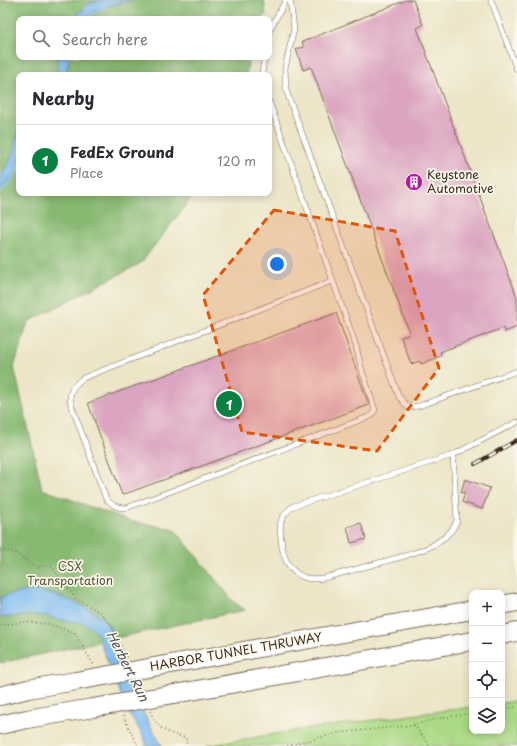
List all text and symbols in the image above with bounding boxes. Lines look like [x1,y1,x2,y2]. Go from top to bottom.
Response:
search box [16,16,272,60]
icon: search [30,27,52,49]
text: Search here [62,27,148,50]
text: Nearby [32,85,94,111]
text: FedEx Ground [70,140,174,163]
text: 1 [42,151,48,170]
text: 120 m [217,151,256,170]
text: Place [70,163,103,182]
place label: Keystone Automotive [427,165,493,197]
building icon: Keystone Automotive [404,172,424,192]
your location [267,254,287,274]
pin: 1 [216,389,242,419]
park label: CSX Transportation [27,557,113,589]
map controls [469,590,505,734]
button: + [469,590,505,626]
button: − [469,626,505,662]
water label: Herbert Run [103,627,155,705]
street label: HARBOR TUNNEL THRUWAY [148,627,324,675]
button: locate [469,662,505,698]
button: layers [469,698,505,734]

